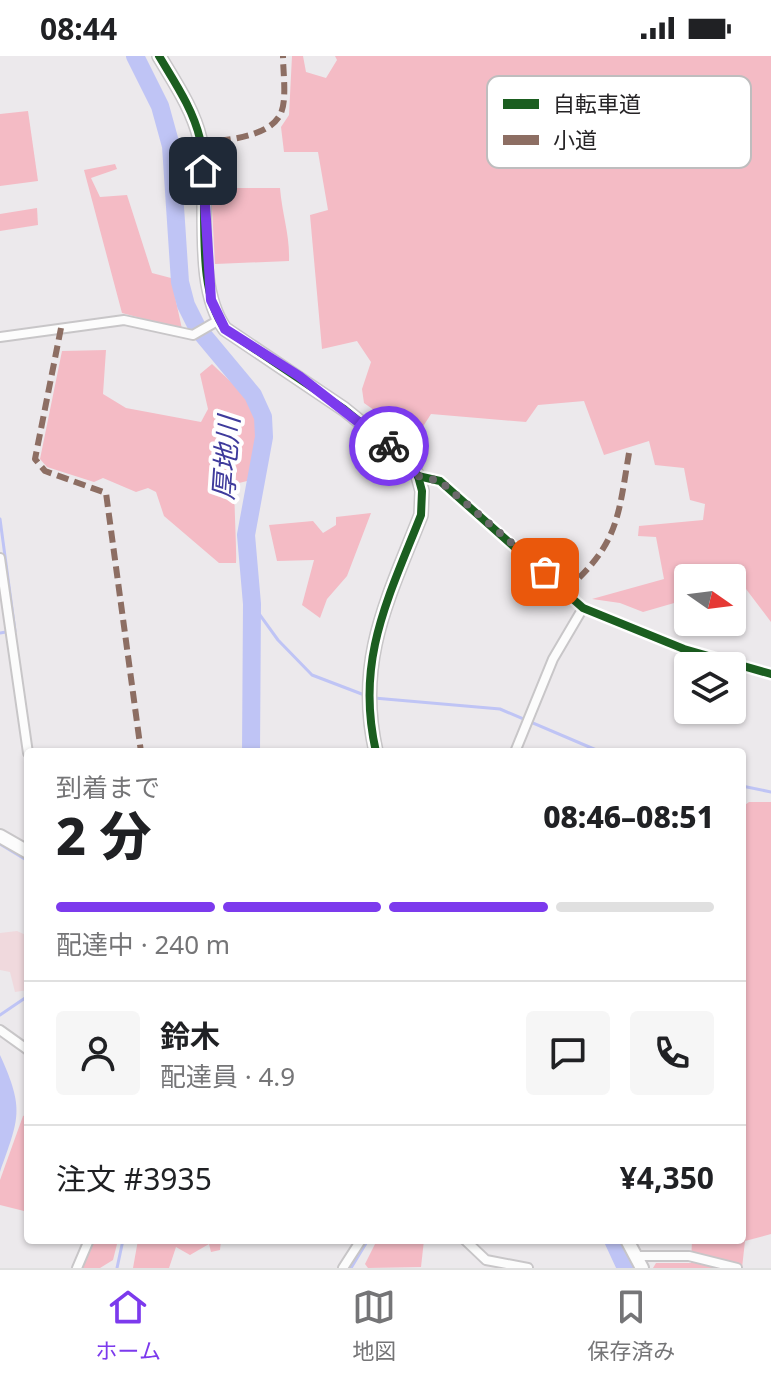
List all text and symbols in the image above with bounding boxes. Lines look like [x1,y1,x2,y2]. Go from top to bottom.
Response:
text: 08:44 [40,8,117,49]
legend [487,76,751,168]
text: 自転車道 [553,88,641,118]
text: 小道 [553,124,597,154]
pin [169,137,237,205]
icon: home [181,149,225,193]
courier [349,406,429,486]
water label: 厚地川 [203,412,247,501]
icon: bike [367,424,411,468]
pin [511,538,579,606]
icon: bag [523,550,567,594]
north arrow [674,564,746,636]
map controls [674,564,746,724]
button: layers [674,652,746,724]
text: 到着まで [56,769,160,805]
text: 08:46–08:51 [543,796,714,837]
text: 2 分 [56,799,152,870]
text: 配達中 · 240 m [56,926,230,962]
button: person [56,1011,140,1095]
button: chat [526,1011,610,1095]
button: phone [630,1011,714,1095]
text: 鈴木 [160,1015,220,1056]
text: 配達員 · 4.9 [160,1058,295,1094]
text: ¥4,350 [620,1157,714,1198]
text: 注文 #3935 [56,1158,212,1199]
tab: ホーム [96,1285,161,1365]
tab: 地図 [352,1285,396,1365]
tab: 保存済み [587,1285,675,1365]

